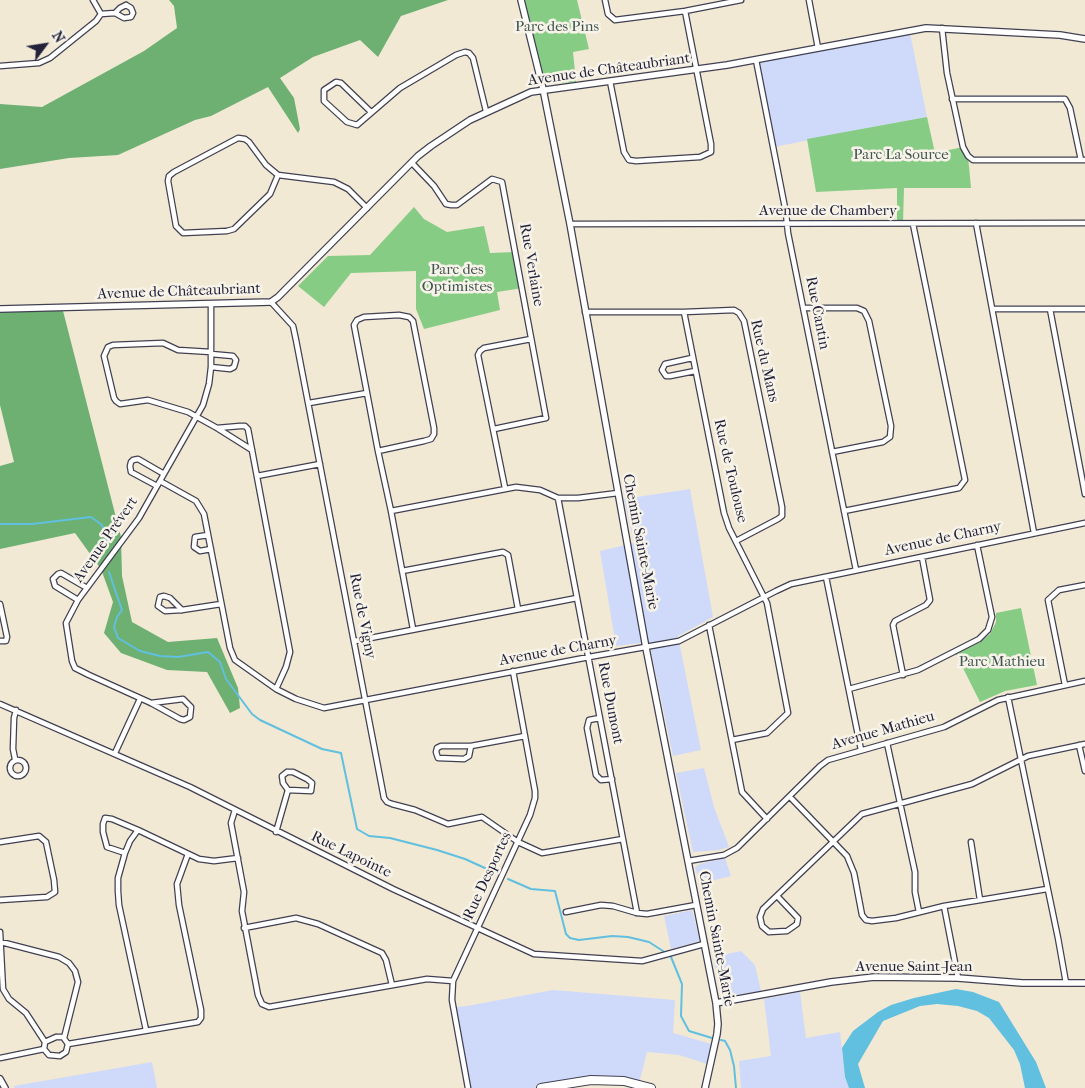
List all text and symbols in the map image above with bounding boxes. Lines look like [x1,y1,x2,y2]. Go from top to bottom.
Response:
park label: Parc des Pins [515,18,599,36]
north arrow [20,20,70,70]
text: N [48,28,68,46]
street label: Avenue de Châteaubriant [527,50,691,90]
park label: Parc La Source [853,146,949,164]
street label: Avenue de Chambery [759,202,897,220]
street label: Rue Verlaine [515,222,547,308]
park label: Parc des Optimistes [422,261,492,296]
street label: Rue Cantin [801,275,833,351]
street label: Avenue de Châteaubriant [97,280,261,304]
street label: Rue du Mans [746,318,782,404]
street label: Rue de Toulouse [709,417,751,525]
street label: Chemin Sainte-Marie [618,473,662,611]
street label: Avenue Prévert [70,494,142,586]
street label: Avenue de Charny [883,518,1003,560]
street label: Rue de Vigny [345,572,379,660]
street label: Avenue de Charny [498,632,618,670]
park label: Parc Mathieu [959,653,1045,671]
street label: Rue Dumont [593,660,627,746]
street label: Avenue Mathieu [829,708,937,754]
street label: Rue Lapointe [308,828,394,882]
street label: Rue Desportes [460,829,516,923]
street label: Chemin Sainte-Marie [694,870,738,1008]
street label: Avenue Saint-Jean [856,958,972,976]

